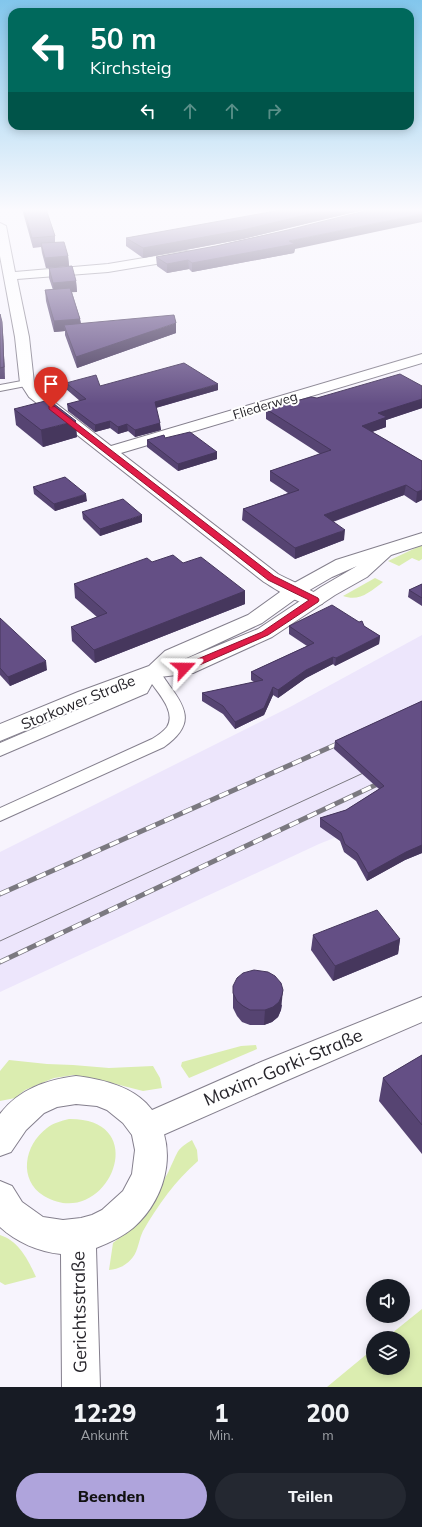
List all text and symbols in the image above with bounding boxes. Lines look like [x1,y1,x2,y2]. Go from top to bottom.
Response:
text: 50 m [90,21,156,56]
icon: left [24,24,76,76]
text: Kirchsteig [90,56,172,79]
icon: left [137,100,159,122]
icon: ahead [179,100,201,122]
icon: ahead [221,100,243,122]
icon: right [263,100,285,122]
pin [34,367,68,408]
icon: arrive [40,373,62,395]
street label: Fliederweg [231,388,299,422]
position arrow [163,647,205,689]
street label: Storkower Straße [18,670,138,734]
street label: Maxim-Gorki-Straße [200,1023,366,1111]
street label: Gerichtsstraße [66,1251,92,1373]
map controls [366,1279,410,1375]
button: sound [366,1279,410,1323]
button: layers [366,1331,410,1375]
text: 12:29 [73,1398,136,1428]
text: 1 [214,1398,229,1428]
text: 200 [306,1398,349,1428]
text: Ankunft [81,1427,128,1443]
text: Min. [209,1427,234,1443]
text: m [322,1427,334,1443]
button: Beenden [16,1473,207,1519]
button: Teilen [215,1473,406,1519]

